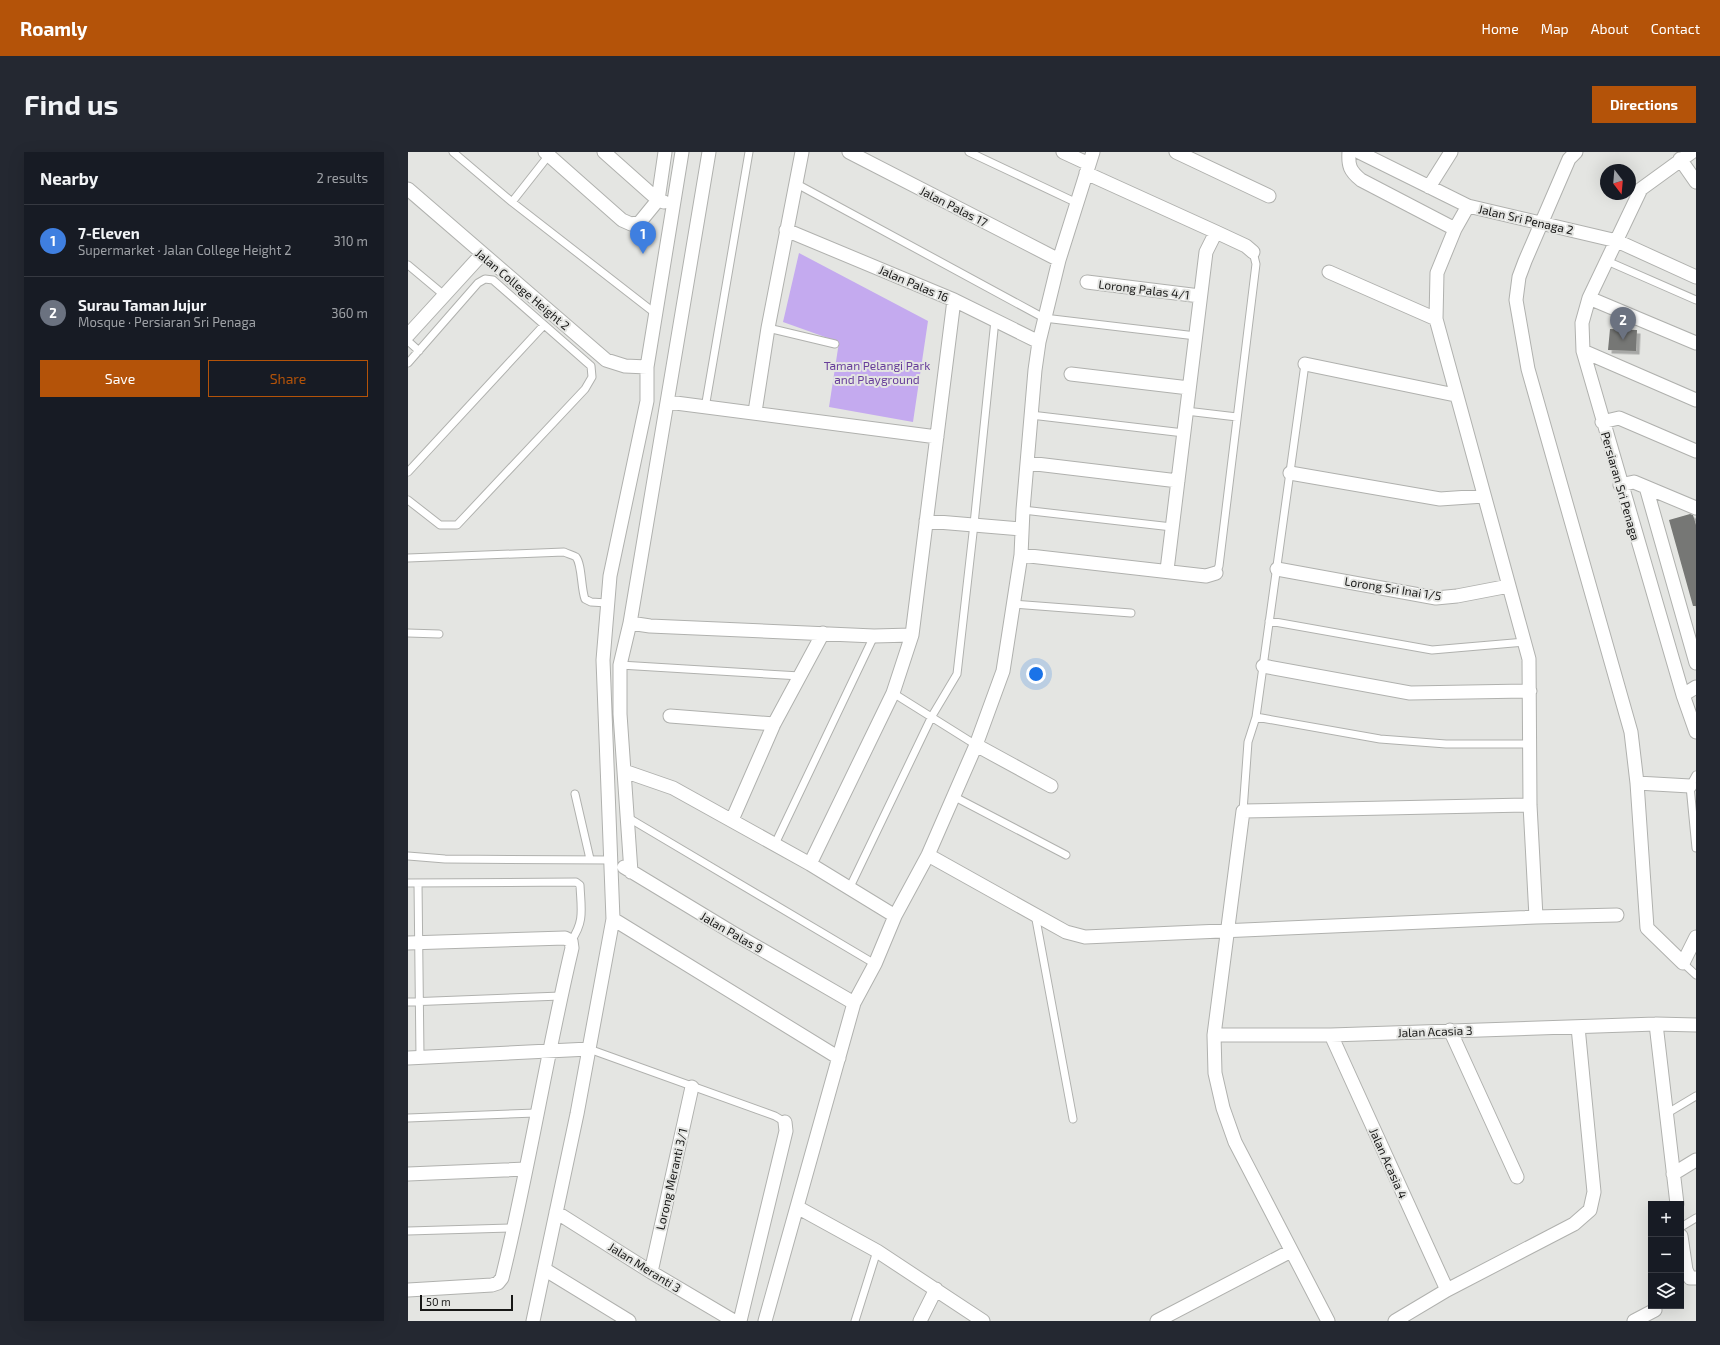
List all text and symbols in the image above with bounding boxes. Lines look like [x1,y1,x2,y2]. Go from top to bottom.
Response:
text: Roamly [20,17,87,40]
text: Home [1482,20,1519,37]
text: Map [1541,20,1569,37]
text: About [1591,20,1629,37]
text: Contact [1651,20,1700,37]
button: Directions [1592,86,1696,123]
text: Find us [24,87,118,121]
north arrow [1600,164,1636,200]
text: Nearby [40,168,98,188]
text: 2 results [316,170,368,186]
street label: Jalan Palas 17 [918,183,990,229]
street label: Jalan Sri Penaga 2 [1477,201,1575,237]
pin: 1 [630,221,656,254]
text: 7-Eleven [78,224,140,242]
text: 1 [50,233,56,249]
text: 310 m [333,233,368,249]
text: Supermarket · Jalan College Height 2 [78,242,292,258]
street label: Jalan College Height 2 [473,246,573,333]
street label: Jalan Palas 16 [877,262,951,304]
street label: Lorong Palas 4/1 [1098,276,1190,302]
text: Surau Taman Jujur [78,296,206,314]
text: 2 [49,305,57,321]
text: 360 m [331,305,368,321]
pin: 2 [1610,307,1636,340]
text: Mosque · Persiaran Sri Penaga [78,314,256,330]
park label: Taman Pelangi Park and Playground [824,358,930,386]
button: Save [40,360,200,397]
button: Share [208,360,368,397]
street label: Persiaran Sri Penaga [1599,430,1643,542]
street label: Lorong Sri Inai 1/5 [1344,573,1442,603]
your location [1026,664,1046,684]
street label: Jalan Palas 9 [698,908,766,956]
street label: Jalan Acasia 3 [1397,1023,1473,1039]
street label: Jalan Acasia 4 [1367,1126,1411,1200]
street label: Lorong Meranti 3/1 [652,1127,690,1231]
map controls [1648,1201,1684,1309]
button: + [1648,1201,1684,1237]
button: − [1648,1237,1684,1273]
street label: Jalan Meranti 3 [606,1239,684,1295]
button: layers [1648,1273,1684,1309]
scale bar [420,1293,513,1312]
text: 50 m [426,1295,451,1308]

